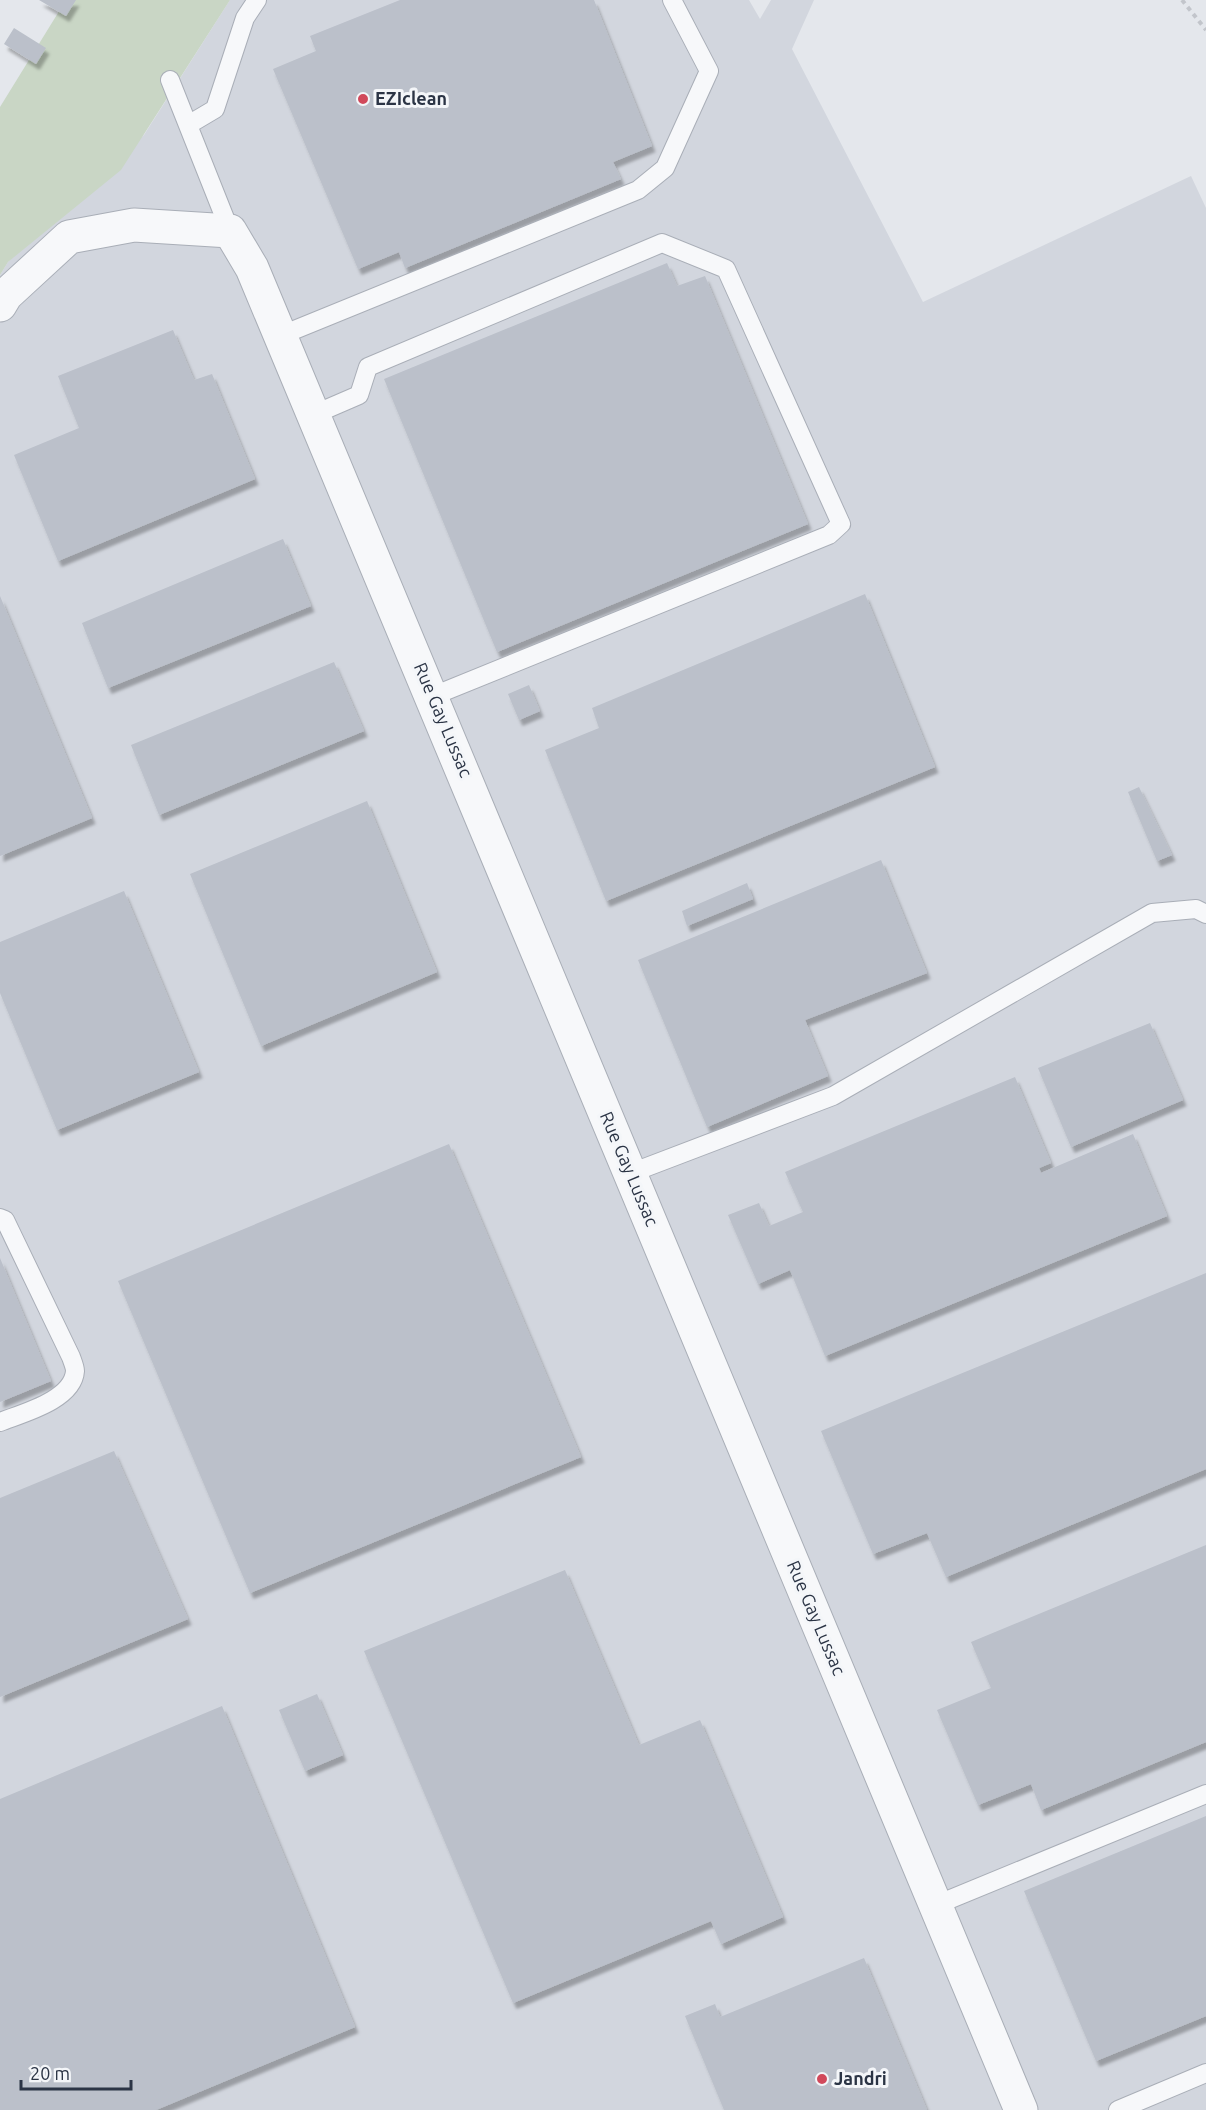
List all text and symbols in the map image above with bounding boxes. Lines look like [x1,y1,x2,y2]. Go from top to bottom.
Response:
place label: EZIclean [375,88,447,108]
marker: EZIclean [356,92,370,106]
street label: Rue Gay Lussac [411,659,477,780]
street label: Rue Gay Lussac [597,1108,663,1229]
street label: Rue Gay Lussac [784,1557,850,1678]
scale bar [21,2053,130,2091]
text: 20 m [30,2063,70,2083]
place label: Jandri [834,2068,887,2088]
marker: Jandri [815,2072,829,2086]

